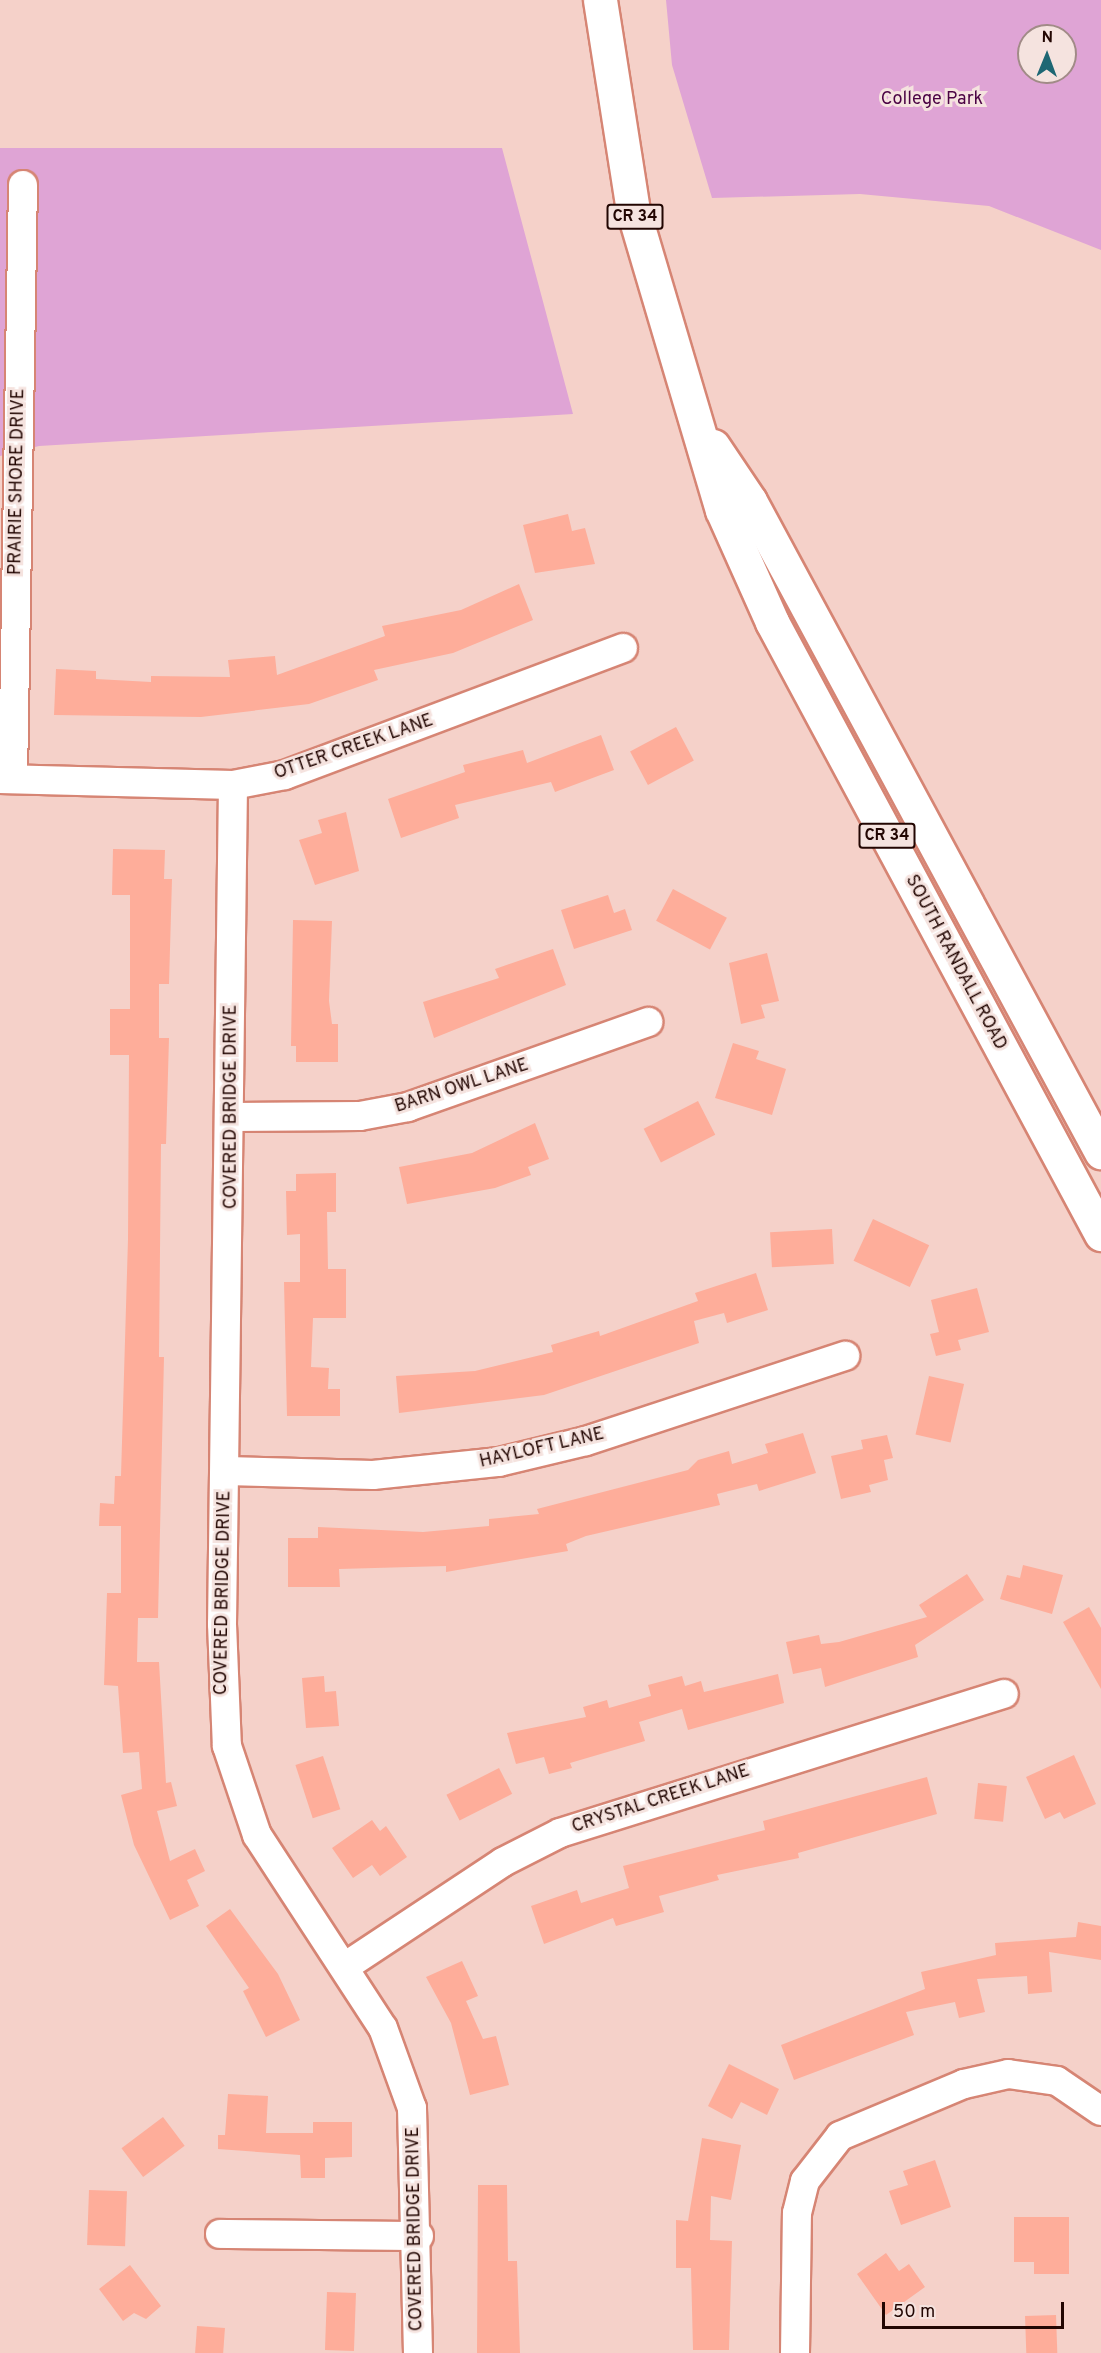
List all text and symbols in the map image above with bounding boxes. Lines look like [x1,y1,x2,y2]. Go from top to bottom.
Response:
north arrow [1017,24,1077,84]
text: N [1041,28,1053,48]
park label: College Park [881,89,983,111]
road number: CR 34 [606,204,664,230]
street label: PRAIRIE SHORE DRIVE [6,389,30,575]
street label: OTTER CREEK LANE [272,711,436,785]
road number: CR 34 [858,823,916,849]
street label: SOUTH RANDALL ROAD [900,872,1010,1054]
street label: COVERED BRIDGE DRIVE [221,1005,243,1209]
street label: BARN OWL LANE [392,1055,532,1119]
street label: HAYLOFT LANE [477,1424,607,1474]
street label: COVERED BRIDGE DRIVE [211,1491,237,1695]
street label: CRYSTAL CREEK LANE [569,1761,753,1839]
street label: COVERED BRIDGE DRIVE [403,2127,429,2331]
scale bar [885,2290,1066,2328]
text: 50 m [893,2301,935,2324]

